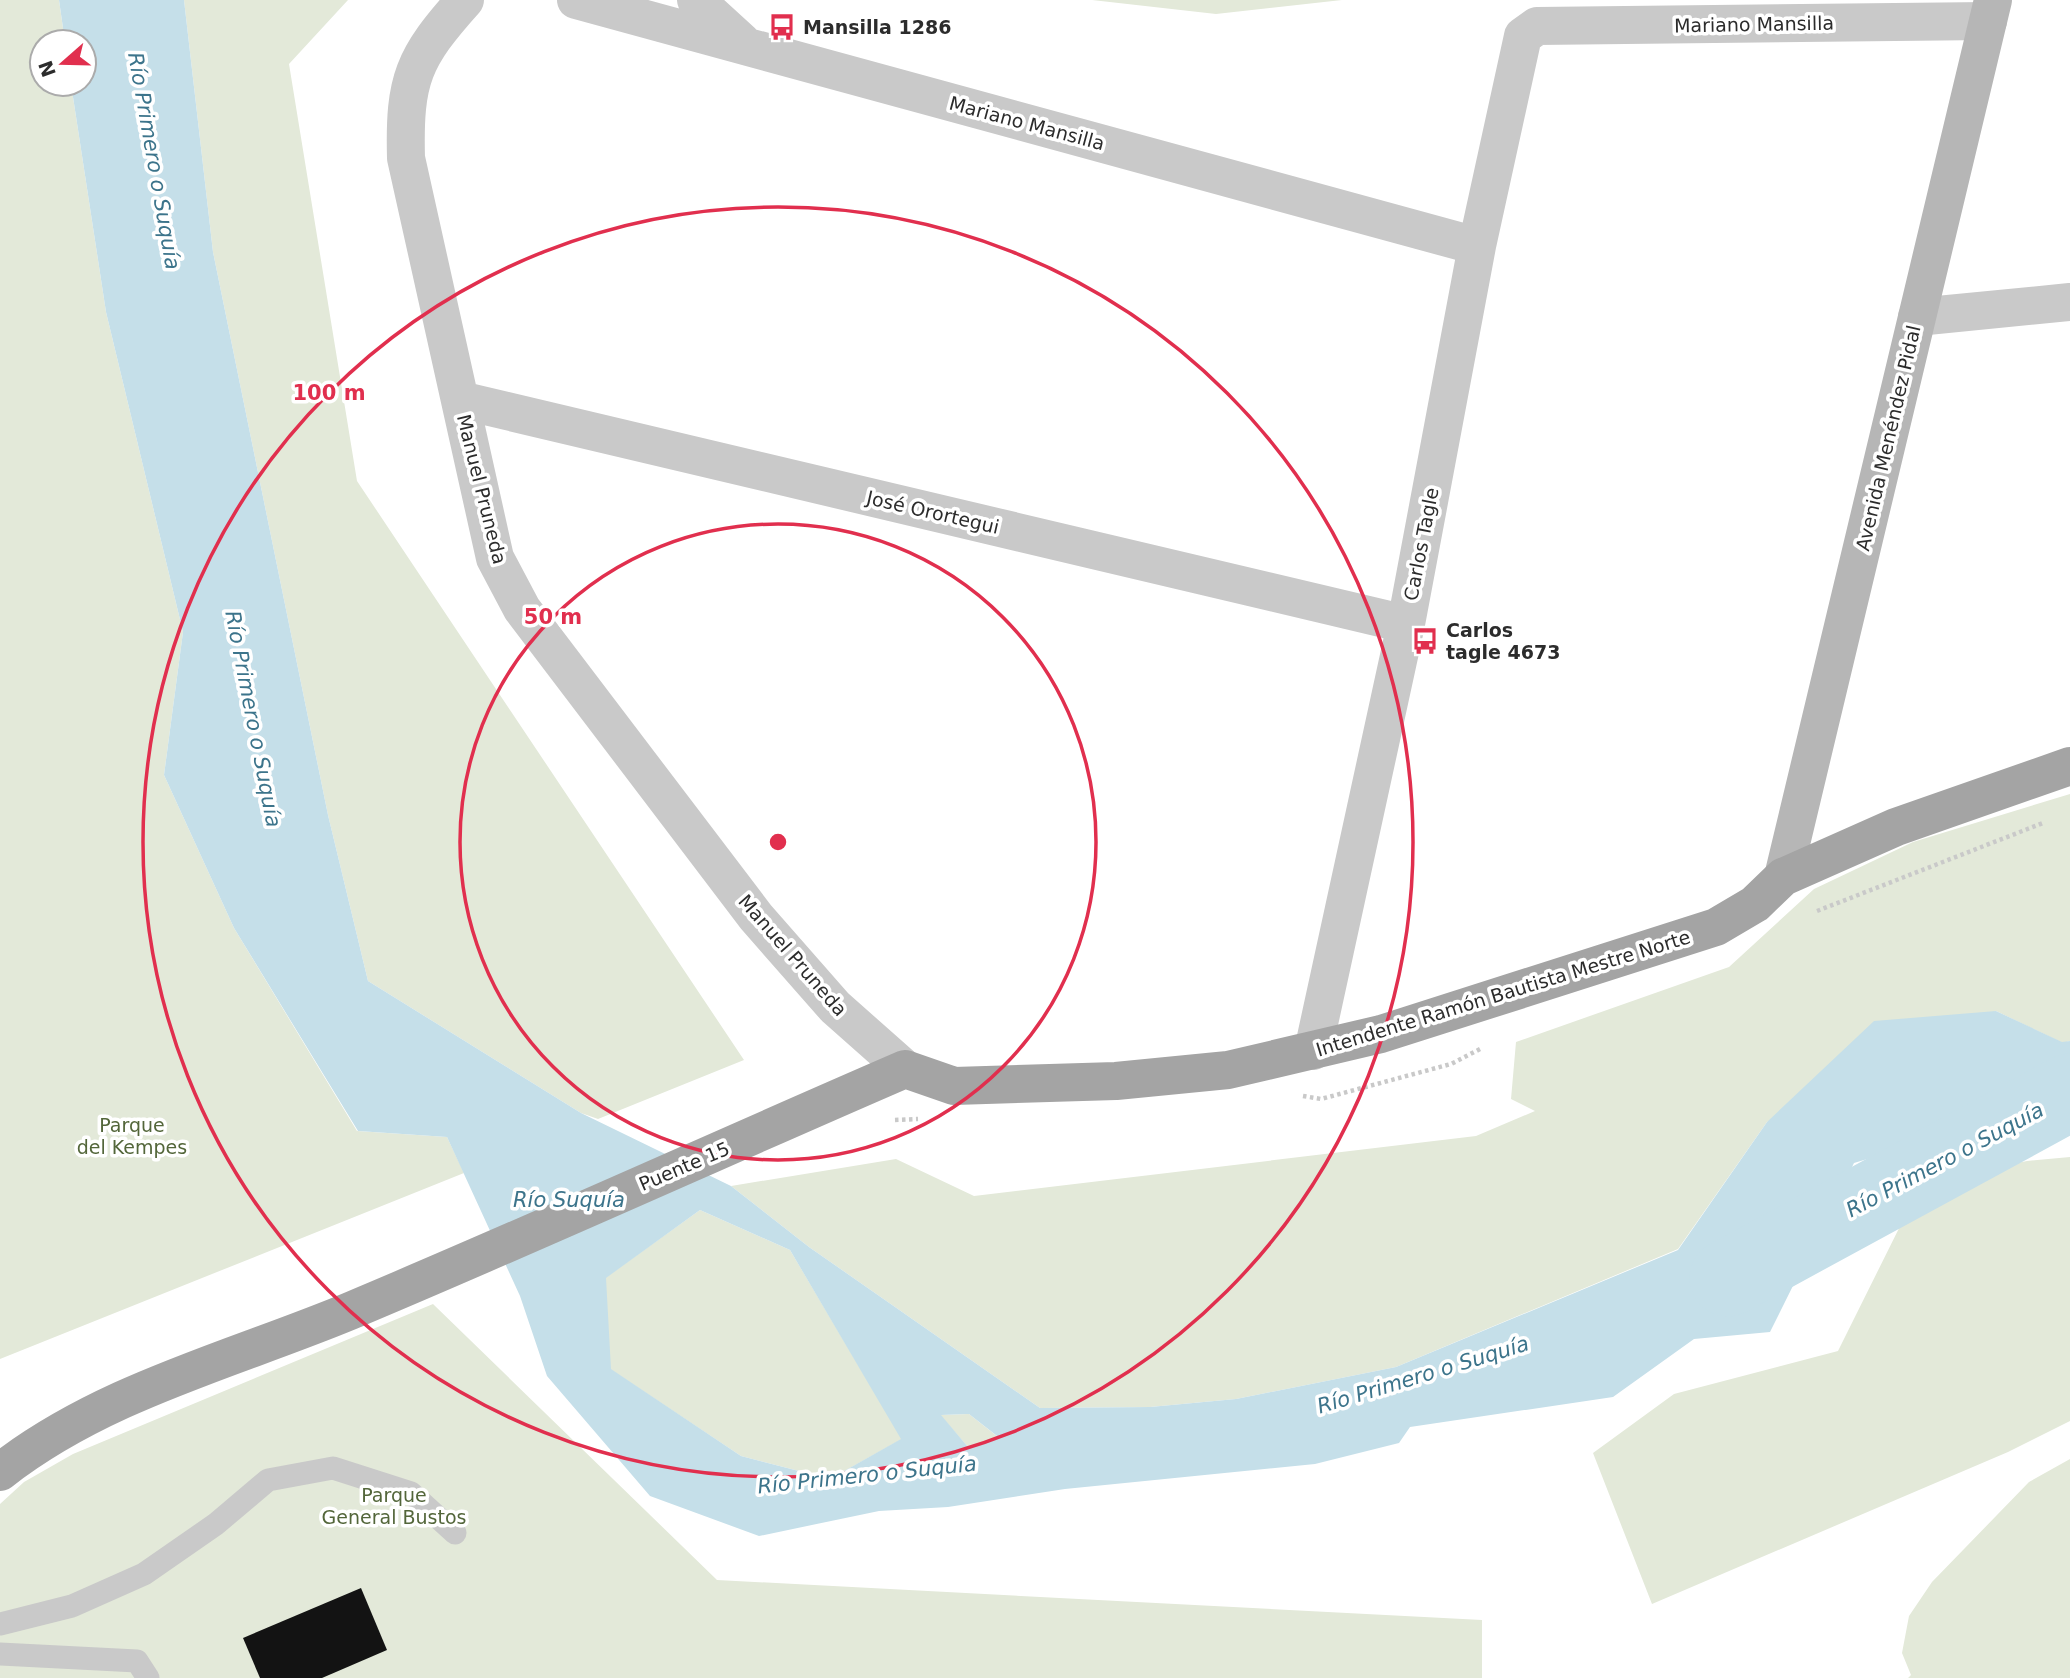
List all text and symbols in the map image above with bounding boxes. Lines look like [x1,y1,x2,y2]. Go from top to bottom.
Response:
bus stop icon: Mansilla 1286 [767,12,797,42]
street label: Mariano Mansilla [1674,12,1834,36]
place label: Mansilla 1286 [803,16,951,38]
north arrow [28,28,98,98]
water label: Río Primero o Suquía [123,51,185,271]
text: N [34,58,60,80]
street label: Mariano Mansilla [947,92,1107,154]
street label: Avenida Menéndez Pidal [1851,323,1925,553]
text: 100 m [292,381,366,405]
street label: Manuel Pruneda [453,412,511,566]
street label: José Orortegui [864,486,1001,538]
street label: Carlos Tagle [1399,486,1443,602]
text: 50 m [524,605,582,629]
water label: Río Primero o Suquía [220,609,286,829]
place label: Carlos tagle 4673 [1446,619,1560,663]
bus stop icon: Carlos tagle 4673 [1410,626,1440,656]
centre of rings [766,830,790,854]
street label: Manuel Pruneda [734,890,852,1020]
street label: Intendente Ramón Bautista Mestre Norte [1313,925,1693,1061]
water label: Río Primero o Suquía [1842,1098,2048,1222]
park label: Parque del Kempes [77,1114,187,1158]
street label: Puente 15 [635,1137,733,1195]
water label: Río Suquía [513,1188,625,1212]
water label: Río Primero o Suquía [1314,1331,1532,1419]
water label: Río Primero o Suquía [756,1452,978,1498]
park label: Parque General Bustos [322,1484,466,1528]

